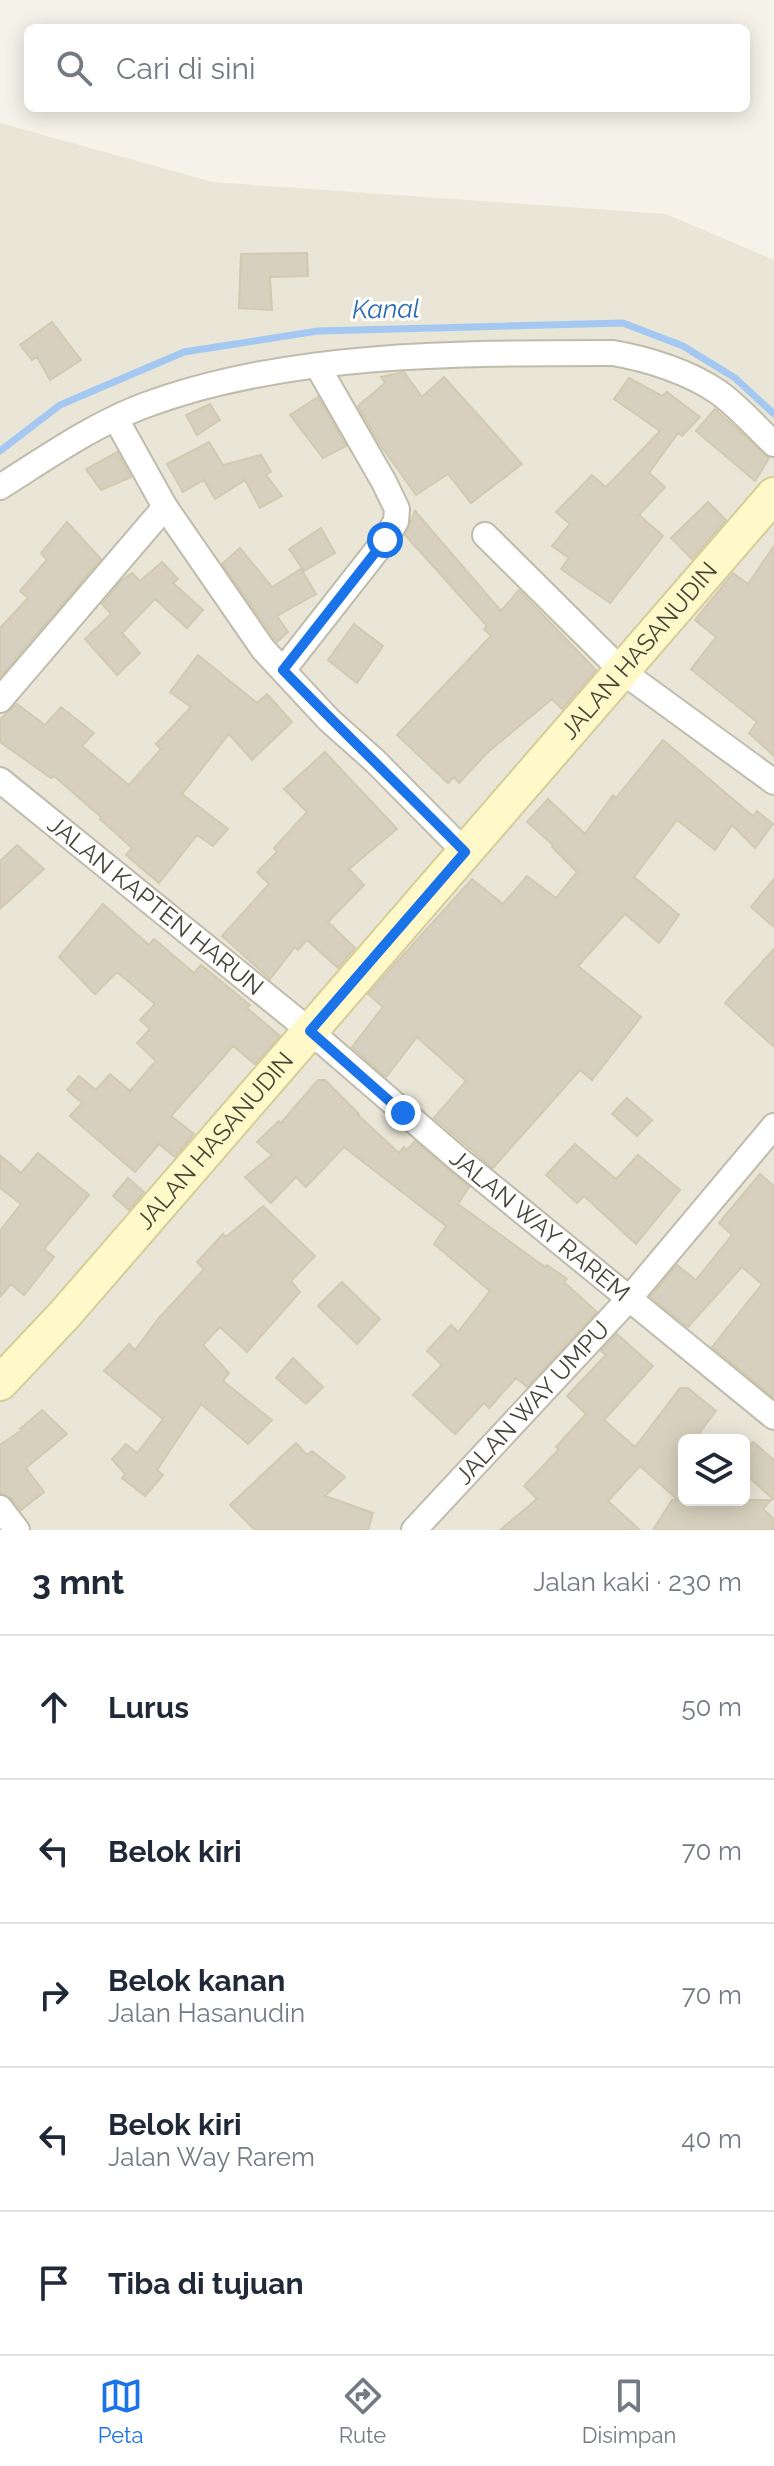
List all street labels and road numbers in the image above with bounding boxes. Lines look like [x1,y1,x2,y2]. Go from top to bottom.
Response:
street label: JALAN HASANUDIN [554,556,723,745]
street label: JALAN KAPTEN HARUN [42,810,269,1001]
street label: JALAN HASANUDIN [130,1046,299,1235]
street label: JALAN WAY RAREM [444,1143,636,1307]
street label: JALAN WAY UMPU [449,1315,615,1490]

